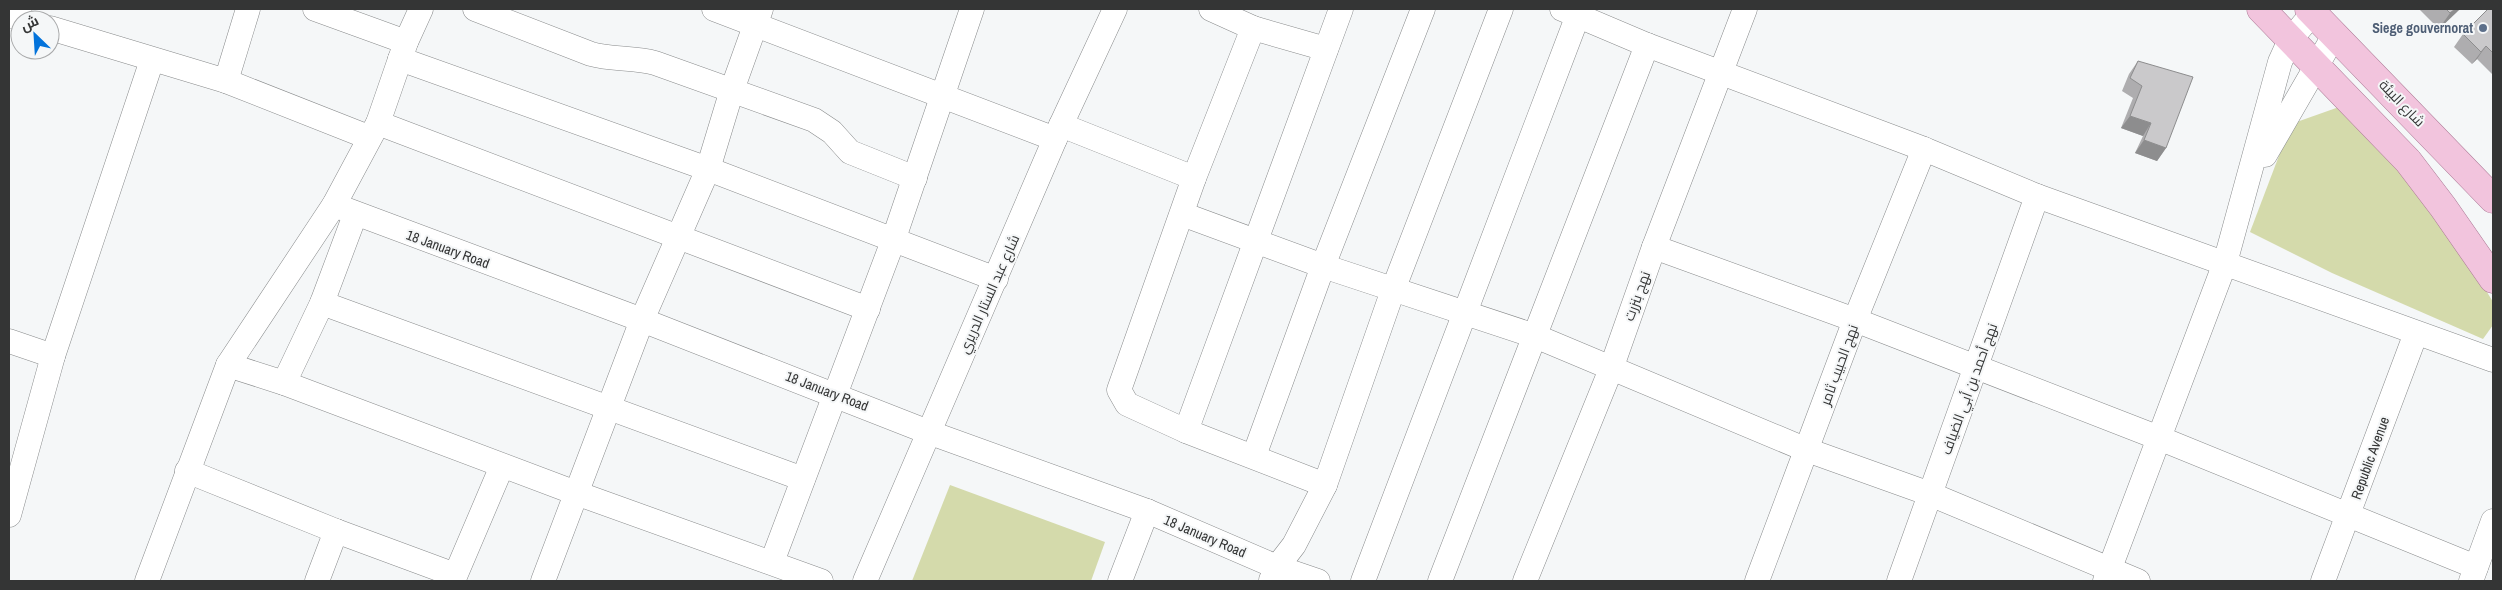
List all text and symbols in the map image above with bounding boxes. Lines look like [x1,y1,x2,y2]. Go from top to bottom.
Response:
north arrow [10,10,60,60]
text: ش [18,11,41,35]
place label: Siege gouvernorat [2372,19,2473,37]
marker: Siege gouvernorat [2477,22,2489,34]
street label: شارع البيئة [2375,76,2429,130]
street label: 18 January Road [404,226,492,272]
street label: شارع عبد الستار الدريري [955,232,1026,358]
street label: نهج بنزرت [1620,269,1654,323]
street label: نهج أحمد بن أبي الضياف [1937,321,2004,458]
street label: نهج الحبيب ثامر [1816,322,1862,409]
street label: 18 January Road [783,367,871,415]
street label: Republic Avenue [2347,414,2393,502]
street label: 18 January Road [1161,511,1249,561]

